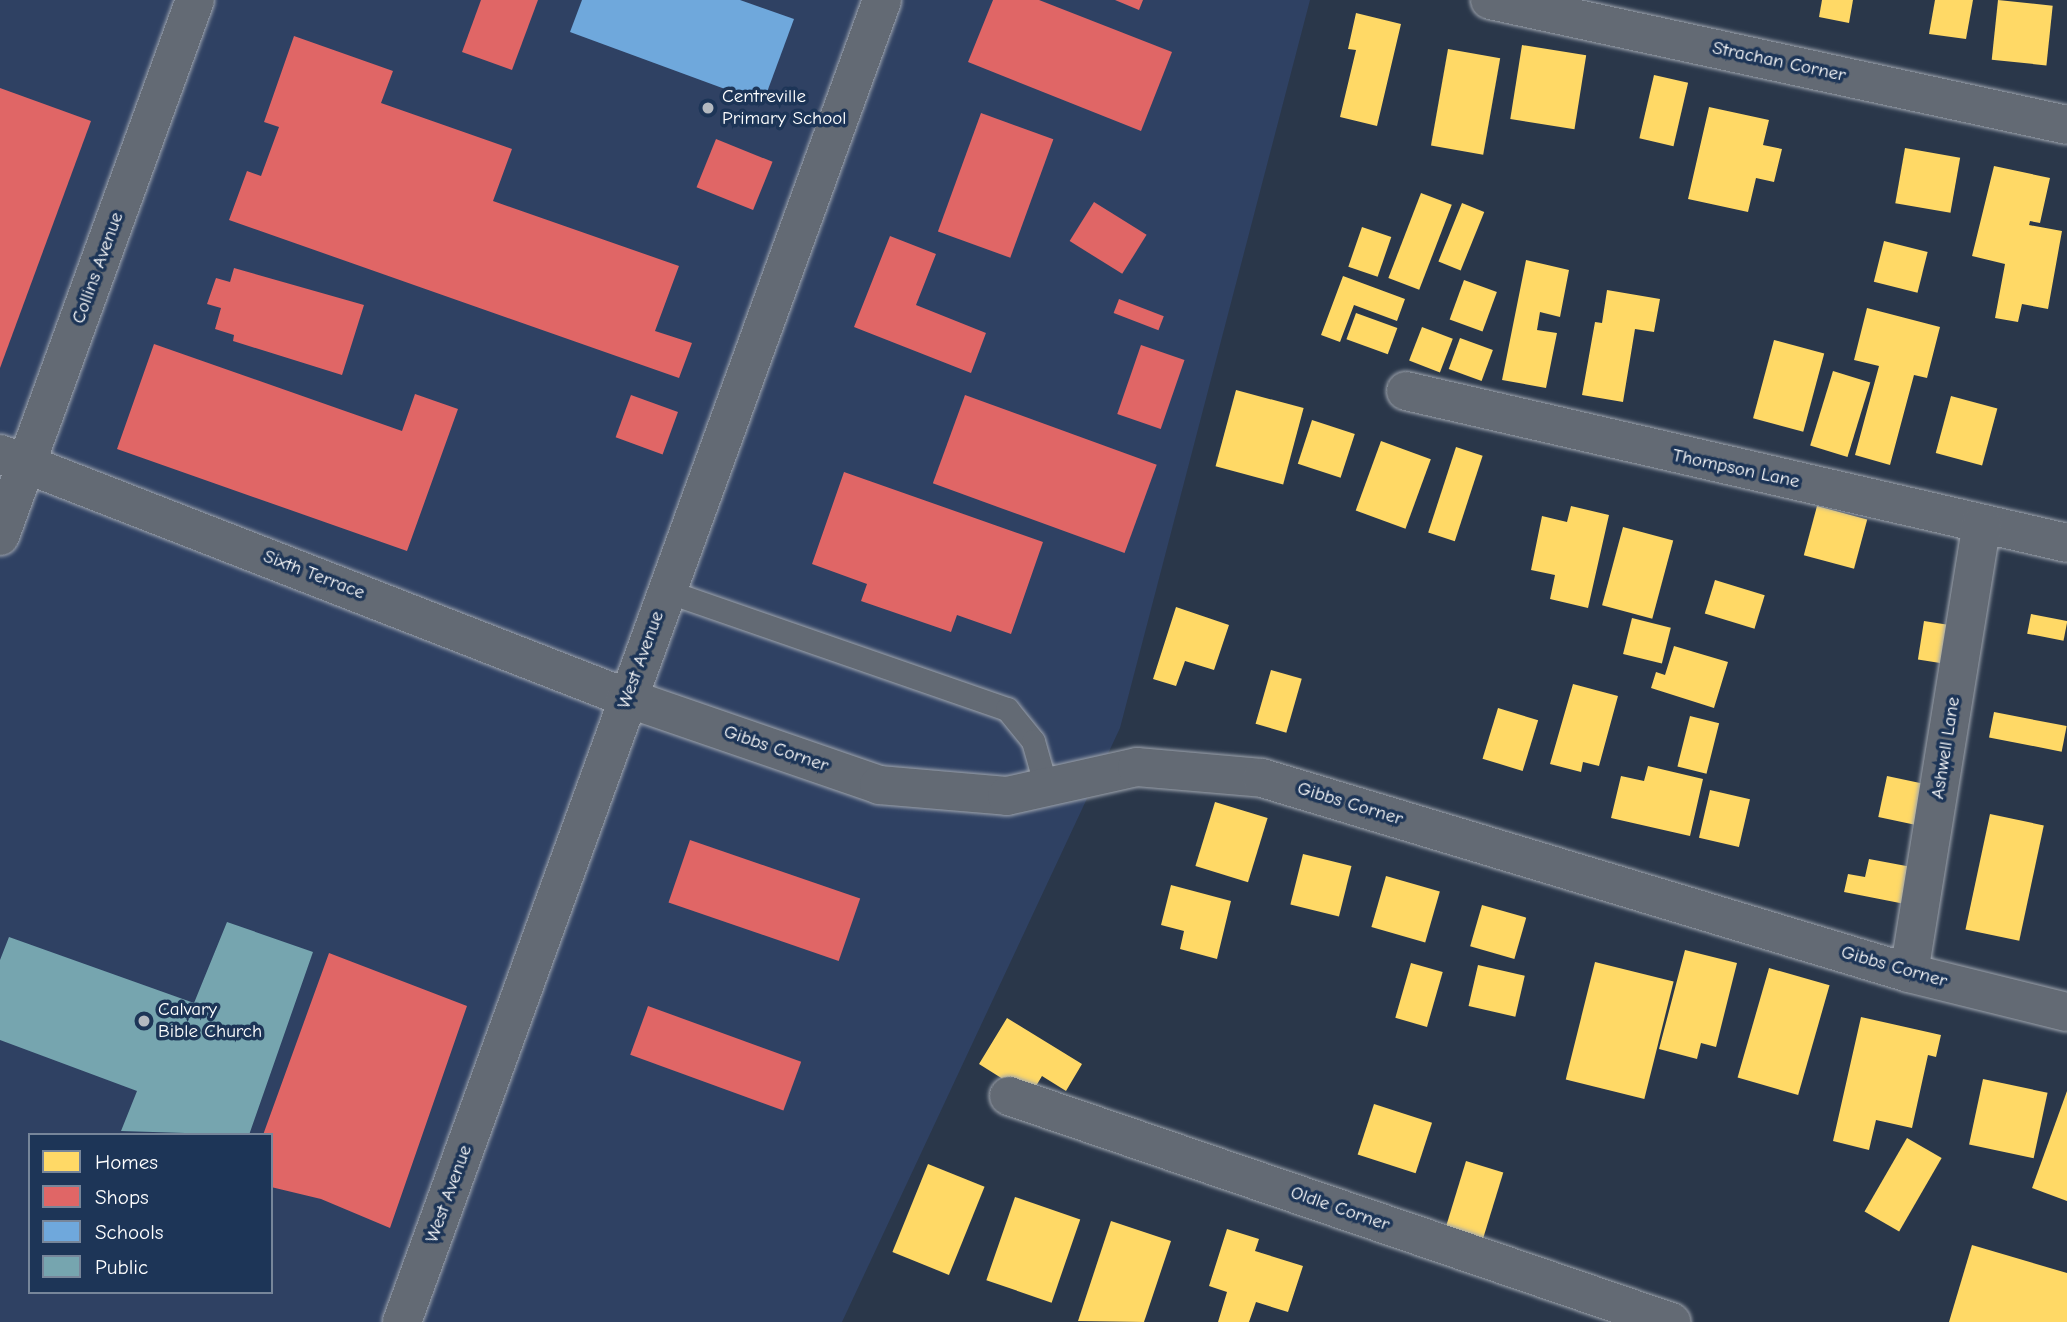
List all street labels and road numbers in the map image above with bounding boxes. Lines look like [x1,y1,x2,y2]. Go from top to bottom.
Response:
street label: Strachan Corner [1710,37,1848,87]
street label: Collins Avenue [67,209,129,327]
street label: Thompson Lane [1670,444,1802,494]
street label: Sixth Terrace [260,545,368,605]
street label: West Avenue [613,608,669,712]
street label: Ashwell Lane [1927,695,1965,801]
street label: Gibbs Corner [721,720,831,778]
street label: Gibbs Corner [1294,777,1406,831]
street label: Gibbs Corner [1838,941,1950,993]
street label: West Avenue [421,1142,477,1246]
street label: Oldle Corner [1287,1181,1393,1237]

